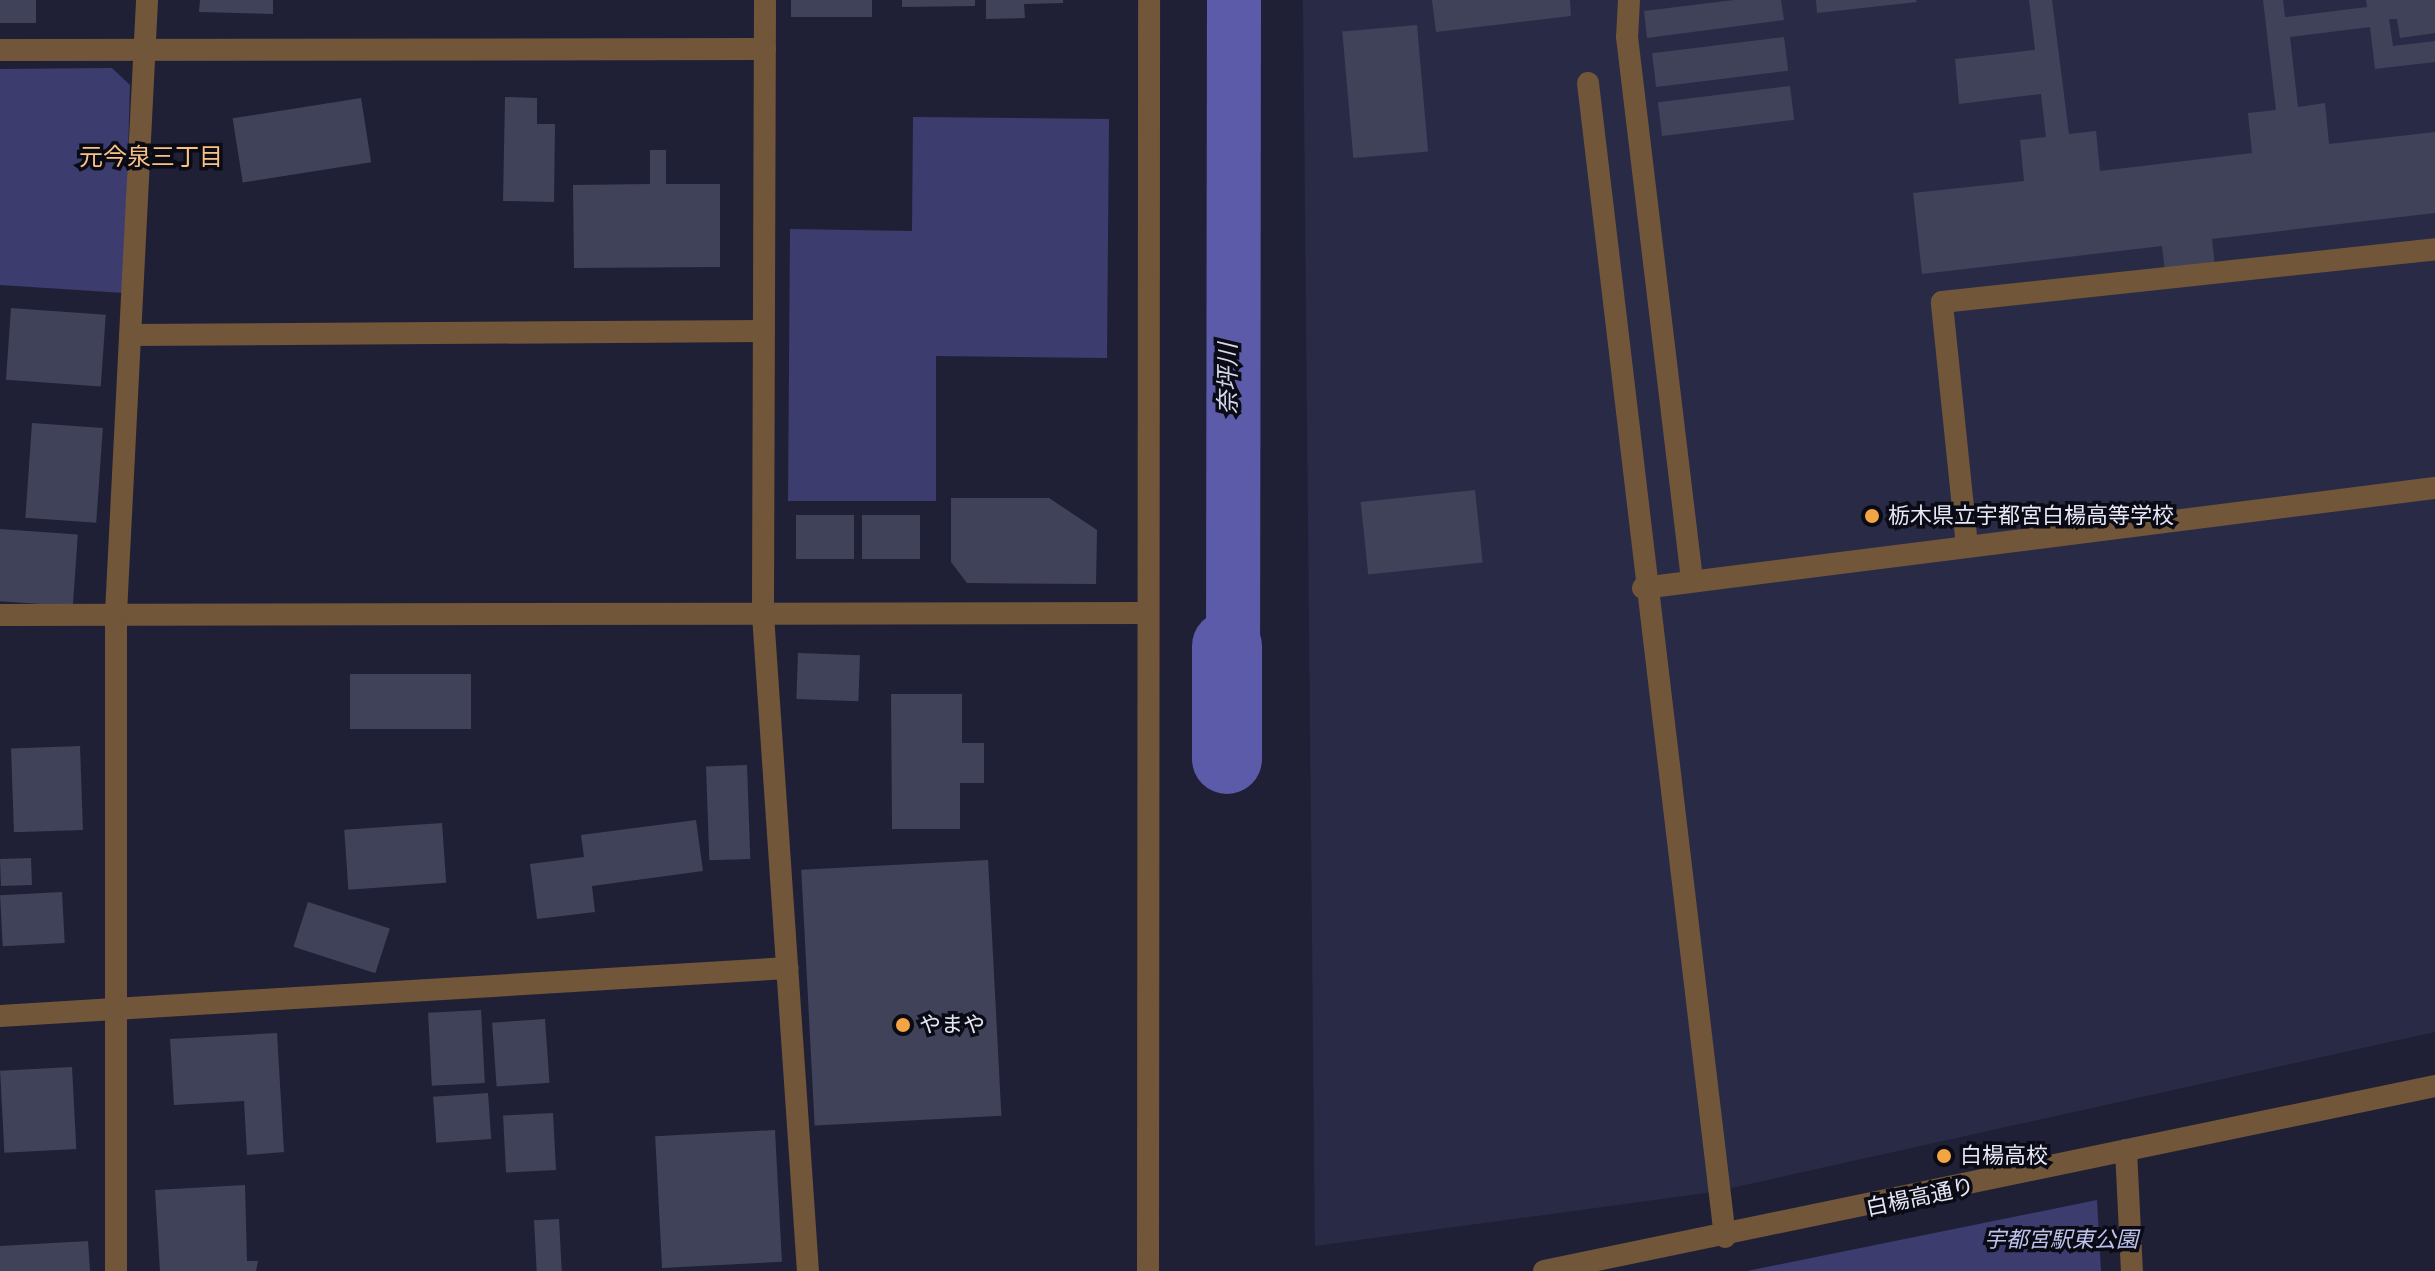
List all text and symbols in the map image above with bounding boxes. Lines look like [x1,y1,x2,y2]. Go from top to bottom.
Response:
district label: 元今泉三丁目 [79,143,223,171]
water label: 奈坪川 [1214,343,1242,415]
place label: 栃木県立宇都宮白楊高等学校 [1888,503,2174,529]
marker: 栃木県立宇都宮白楊高等学校 [1863,507,1881,525]
place label: やまや [919,1012,985,1038]
marker: やまや [894,1016,912,1034]
place label: 白楊高校 [1960,1143,2048,1169]
marker: 白楊高校 [1935,1147,1953,1165]
street label: 白楊高通り [1863,1173,1977,1221]
park label: 宇都宮駅東公園 [1984,1227,2138,1253]

